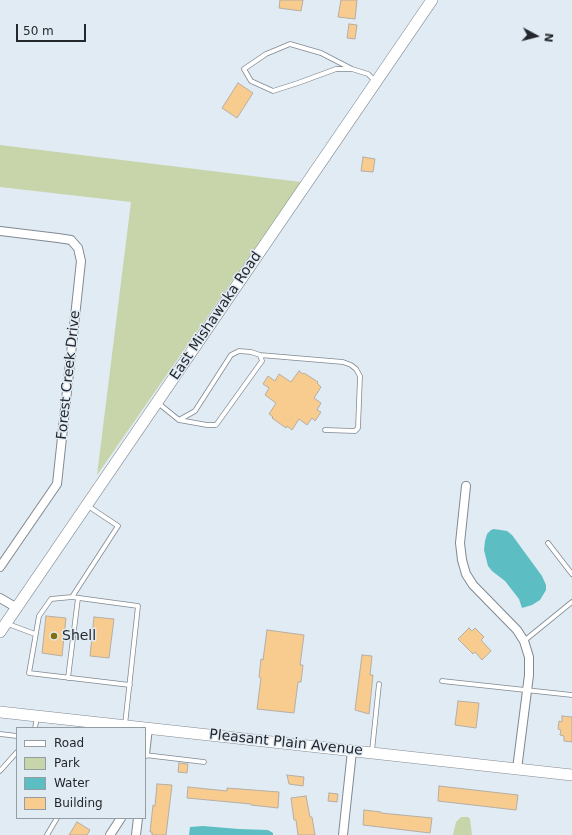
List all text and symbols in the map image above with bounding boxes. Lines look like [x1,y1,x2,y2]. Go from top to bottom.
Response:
scale bar [18,16,88,42]
north arrow [516,16,556,56]
text: 50 m [23,24,54,38]
text: N [541,32,555,43]
street label: East Mishawaka Road [167,249,265,383]
street label: Forest Creek Drive [54,310,84,440]
place label: Shell [62,628,96,644]
marker: Shell [49,631,59,641]
legend [16,727,146,819]
street label: Pleasant Plain Avenue [208,727,364,759]
text: Road [54,736,84,750]
text: Park [54,756,80,770]
text: Water [54,776,89,790]
text: Building [54,796,103,810]

